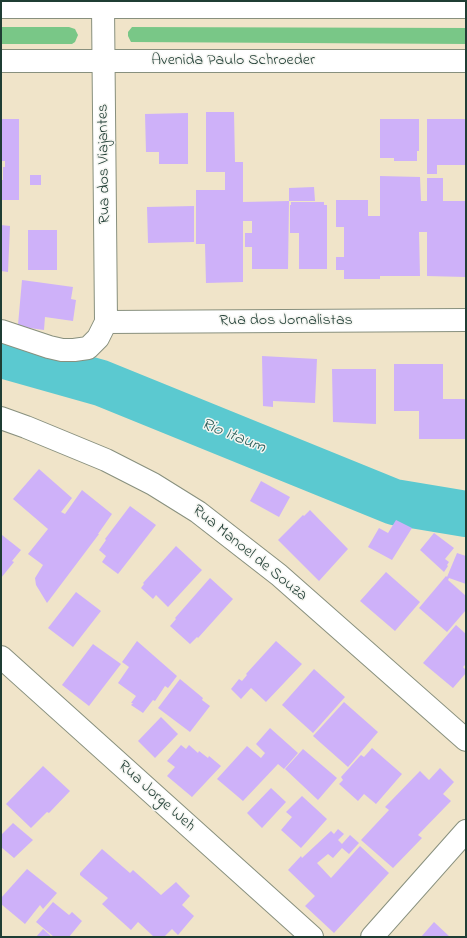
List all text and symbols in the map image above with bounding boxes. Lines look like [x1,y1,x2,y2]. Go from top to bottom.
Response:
street label: Avenida Paulo Schroeder [151,51,315,71]
street label: Rua dos Viajantes [94,104,116,224]
street label: Rua dos Jornalistas [219,311,353,331]
water label: Rio Itaum [198,415,268,459]
street label: Rua Manoel de Souza [188,502,310,606]
street label: Rua Jorge Weh [113,757,199,837]

